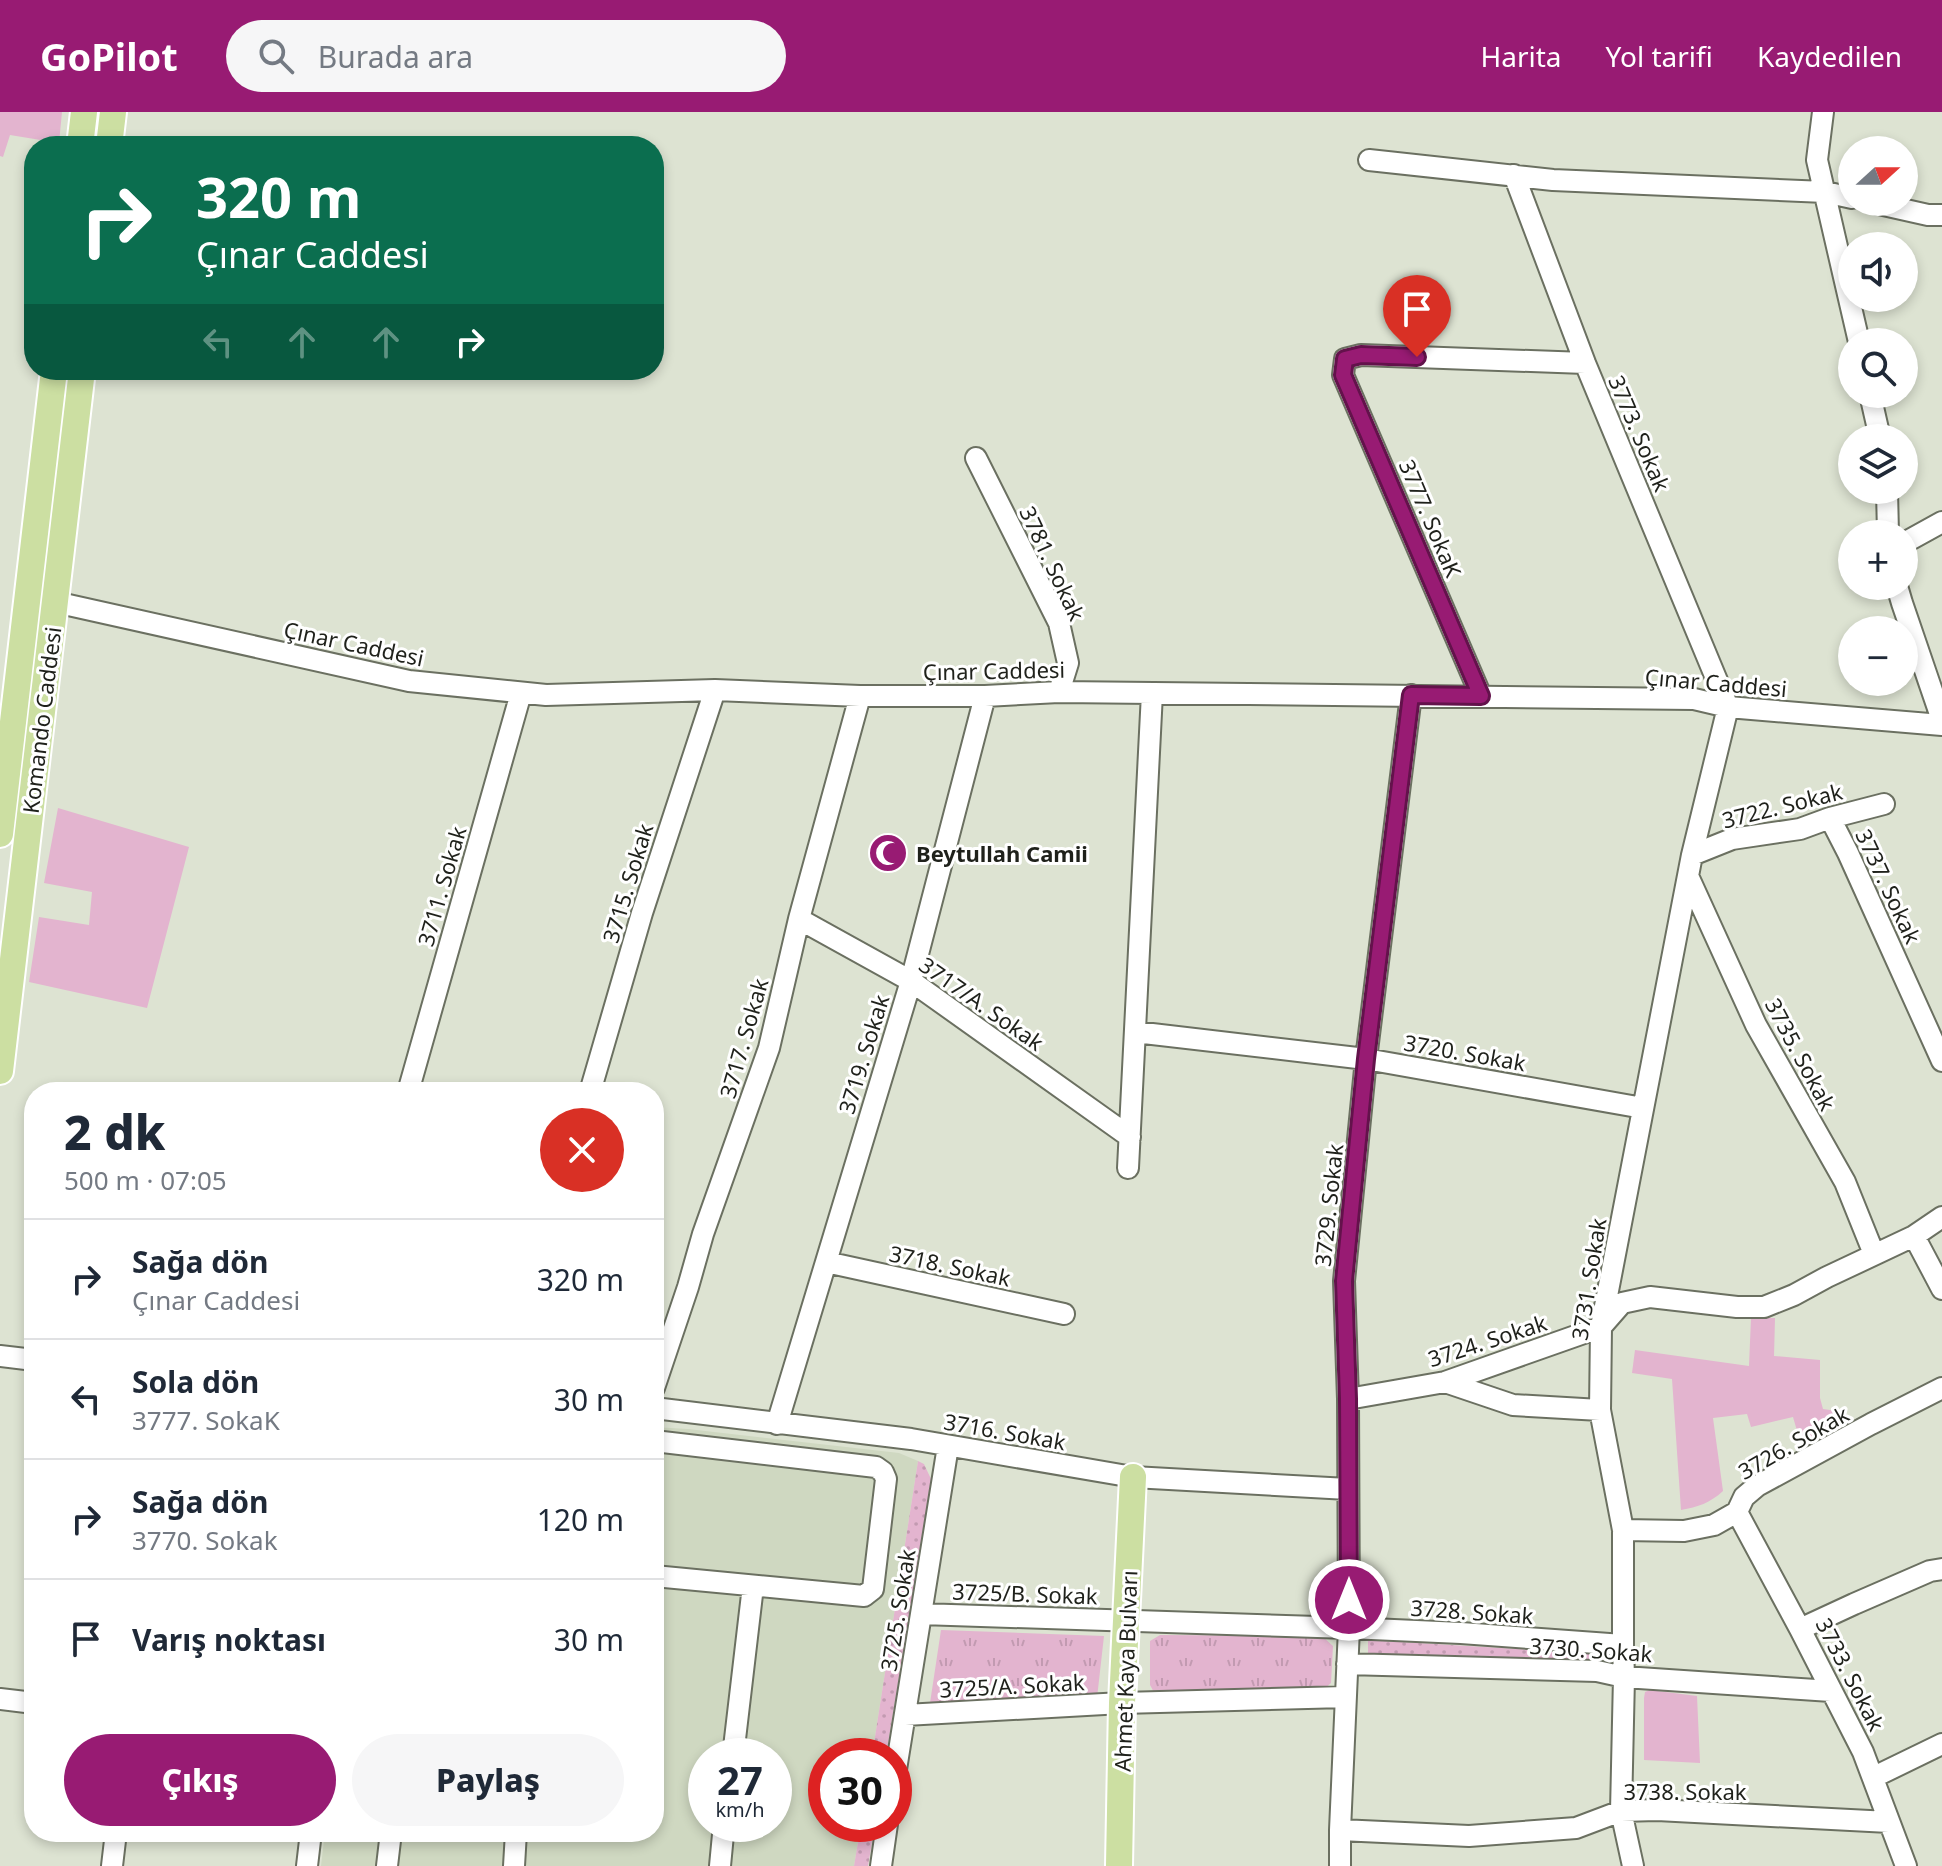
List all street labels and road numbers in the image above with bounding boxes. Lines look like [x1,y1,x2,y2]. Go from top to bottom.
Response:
street label: 3773. Sokak [1602,370,1678,496]
street label: 3777. SokaK [1393,455,1469,582]
street label: 3781. Sokak [1013,501,1093,625]
street label: Çınar Caddesi [281,614,427,672]
street label: Komando Caddesi [15,625,67,815]
street label: Çınar Caddesi [923,654,1065,686]
street label: Çınar Caddesi [1644,661,1788,703]
street label: 3722. Sokak [1719,775,1846,834]
street label: 3715. Sokak [595,819,659,946]
street label: 3711. Sokak [410,822,472,949]
street label: 3737. Sokak [1849,824,1929,948]
street label: 3717/A. Sokak [914,949,1050,1057]
street label: 3717. Sokak [712,974,774,1101]
street label: 3719. Sokak [831,990,895,1117]
street label: 3735. Sokak [1759,993,1843,1116]
street label: 3720. Sokak [1402,1027,1529,1078]
street label: 3729. Sokak [1307,1142,1349,1268]
street label: 3731. Sokak [1564,1216,1612,1342]
street label: 3718. Sokak [887,1238,1014,1293]
street label: 3724. Sokak [1424,1307,1550,1373]
street label: 3726. Sokak [1732,1398,1854,1486]
street label: 3716. Sokak [942,1406,1069,1457]
street label: 3725. Sokak [873,1547,921,1673]
street label: Ahmet Kaya Bulvarı [1106,1570,1144,1772]
street label: 3725/B. Sokak [952,1575,1098,1611]
street label: 3728. Sokak [1410,1592,1535,1630]
street label: 3733. Sokak [1810,1612,1892,1736]
street label: 3730. Sokak [1529,1630,1654,1668]
street label: 3725/A. Sokak [939,1666,1086,1704]
street label: 3738. Sokak [1623,1776,1747,1806]

